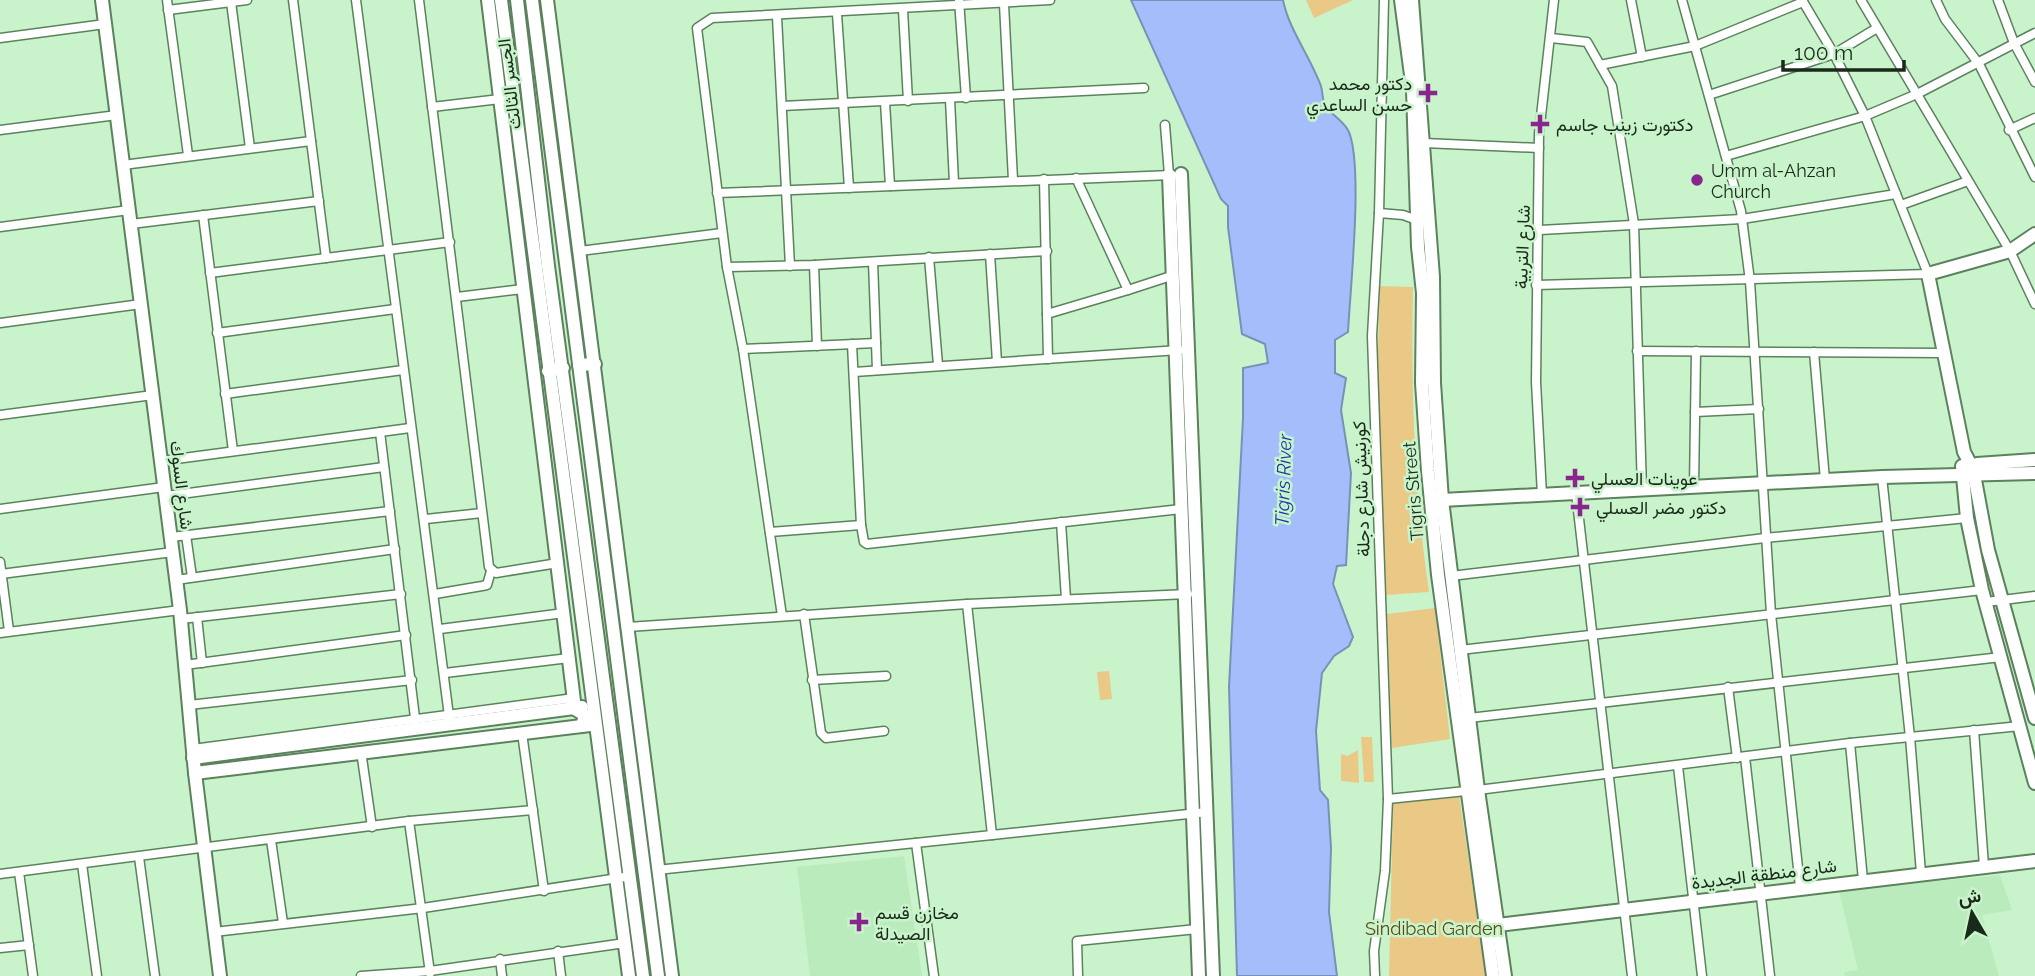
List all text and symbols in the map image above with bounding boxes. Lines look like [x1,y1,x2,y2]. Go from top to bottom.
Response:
scale bar [1783,28,1904,72]
street label: الجسر الثالث [493,37,526,131]
text: 100 m [1794,40,1853,65]
place label: دكتور محمد حسن الساعدي [1306,73,1412,120]
marker: دكتور محمد حسن الساعدي [1418,83,1438,103]
marker: دكتورت زينب جاسم [1530,114,1550,134]
place label: دكتورت زينب جاسم [1556,114,1693,137]
place label: Umm al-Ahzan Church [1711,160,1836,202]
marker: Umm al-Ahzan Church [1689,172,1705,188]
street label: شارع التربية [1510,205,1536,290]
street label: كورنيش شارع دجلة [1348,421,1376,557]
water label: Tigris River [1270,432,1296,526]
street label: شارع السوك [164,439,198,531]
street label: Tigris Street [1398,441,1428,541]
marker: عوينات العسلي [1565,468,1585,488]
place label: عوينات العسلي [1591,468,1697,494]
marker: دكتور مضر العسلي [1570,497,1590,517]
place label: دكتور مضر العسلي [1596,497,1727,523]
street label: شارع منطقة الجديدة [1690,855,1838,895]
north arrow [1937,878,2007,948]
text: ش [1956,884,1983,910]
place label: مخازن قسم الصيدلة [875,902,959,944]
marker: مخازن قسم الصيدلة [849,912,869,932]
park label: Sindibad Garden [1365,918,1503,939]

